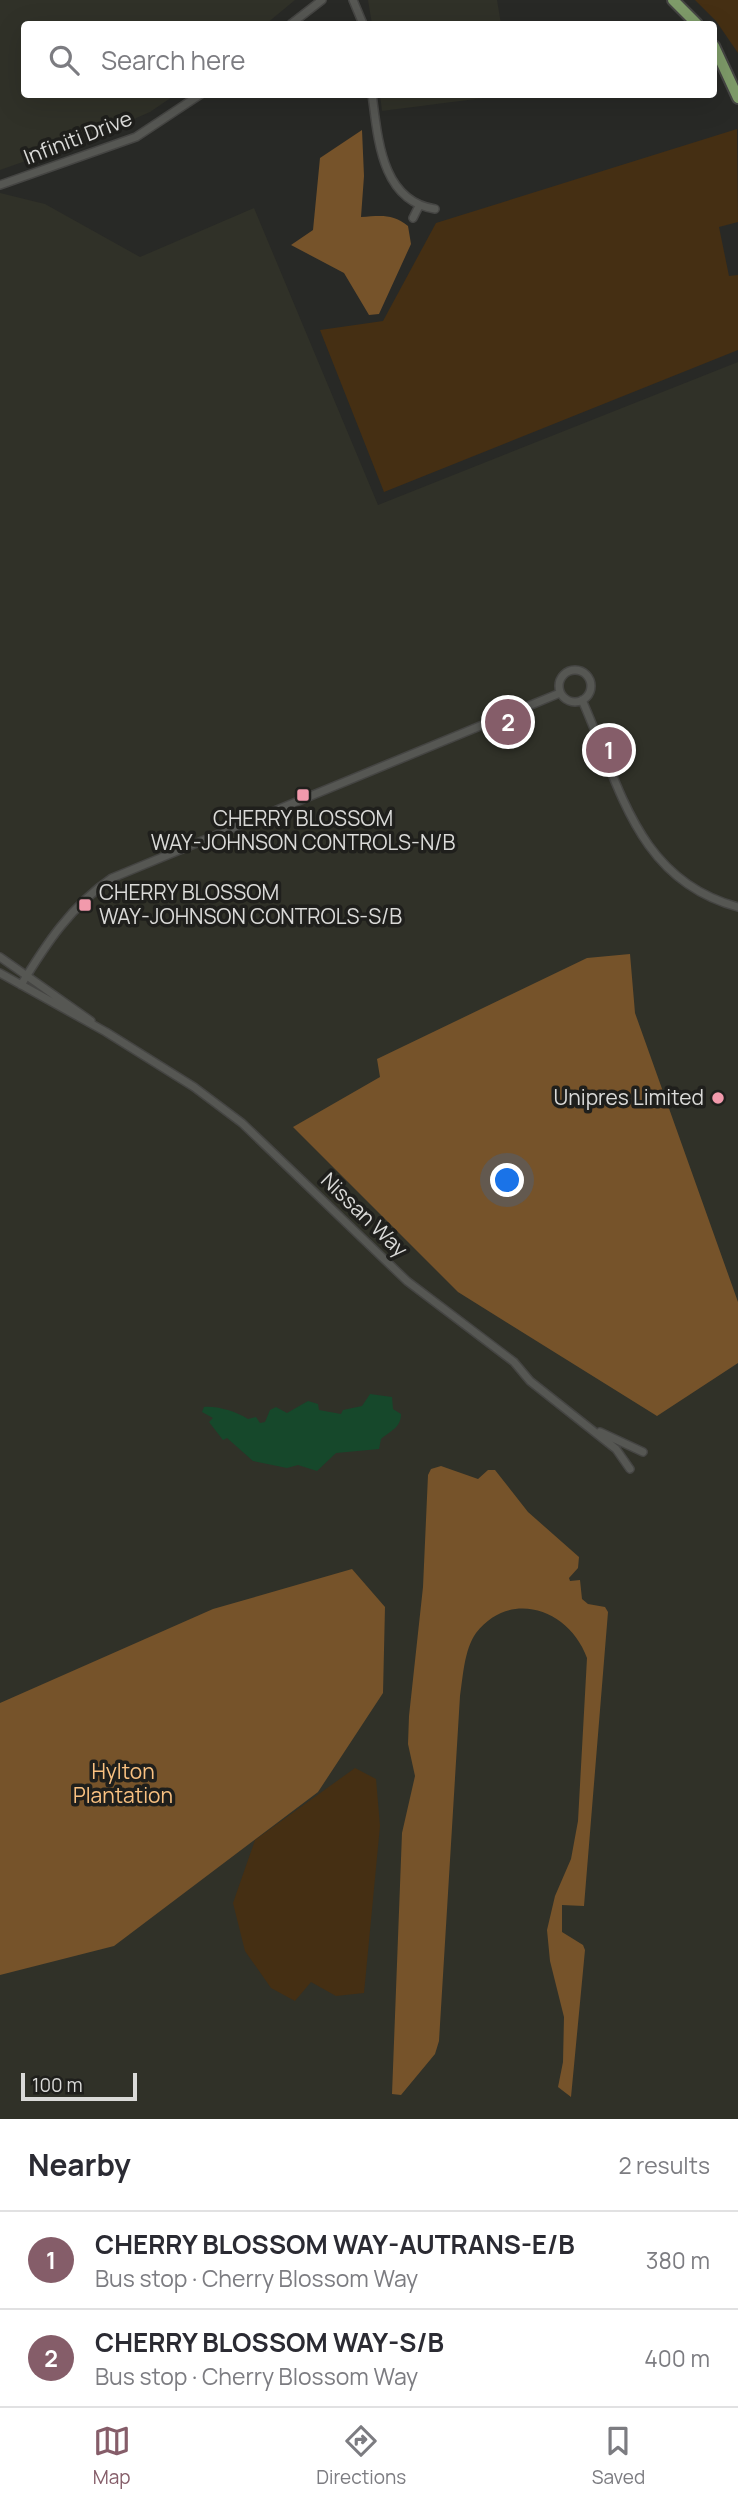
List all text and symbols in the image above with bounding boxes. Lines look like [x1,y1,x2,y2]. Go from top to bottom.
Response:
search box [21,21,717,98]
icon: search [45,41,83,79]
text: Search here [101,42,246,78]
street label: Infiniti Drive [19,104,136,171]
pin: 2 [485,696,531,748]
pin: 1 [586,724,632,776]
marker: CHERRY BLOSSOM WAY-JOHNSON CONTROLS-N/B [295,787,311,803]
place label: CHERRY BLOSSOM WAY-JOHNSON CONTROLS-N/B [151,804,455,856]
place label: CHERRY BLOSSOM WAY-JOHNSON CONTROLS-S/B [99,878,402,930]
marker: CHERRY BLOSSOM WAY-JOHNSON CONTROLS-S/B [77,897,93,913]
place label: Unipres Limited [554,1083,704,1111]
marker: Unipres Limited [710,1090,726,1106]
your location [490,1163,524,1197]
street label: Nissan Way [315,1166,414,1263]
park label: Hylton Plantation [73,1757,173,1809]
scale bar [21,2070,136,2102]
text: 100 m [32,2072,83,2098]
text: Nearby [28,2144,131,2185]
text: 2 results [618,2149,710,2181]
text: CHERRY BLOSSOM WAY-AUTRANS-E/B [95,2226,575,2262]
text: 1 [46,2244,56,2276]
text: 380 m [646,2244,710,2276]
text: Bus stop · Cherry Blossom Way [95,2262,418,2294]
text: CHERRY BLOSSOM WAY-S/B [95,2324,444,2360]
text: 2 [44,2342,58,2374]
text: 400 m [644,2342,710,2374]
text: Bus stop · Cherry Blossom Way [95,2360,418,2392]
tab: Map [93,2422,131,2490]
tab: Directions [316,2422,406,2490]
tab: Saved [592,2422,645,2490]

